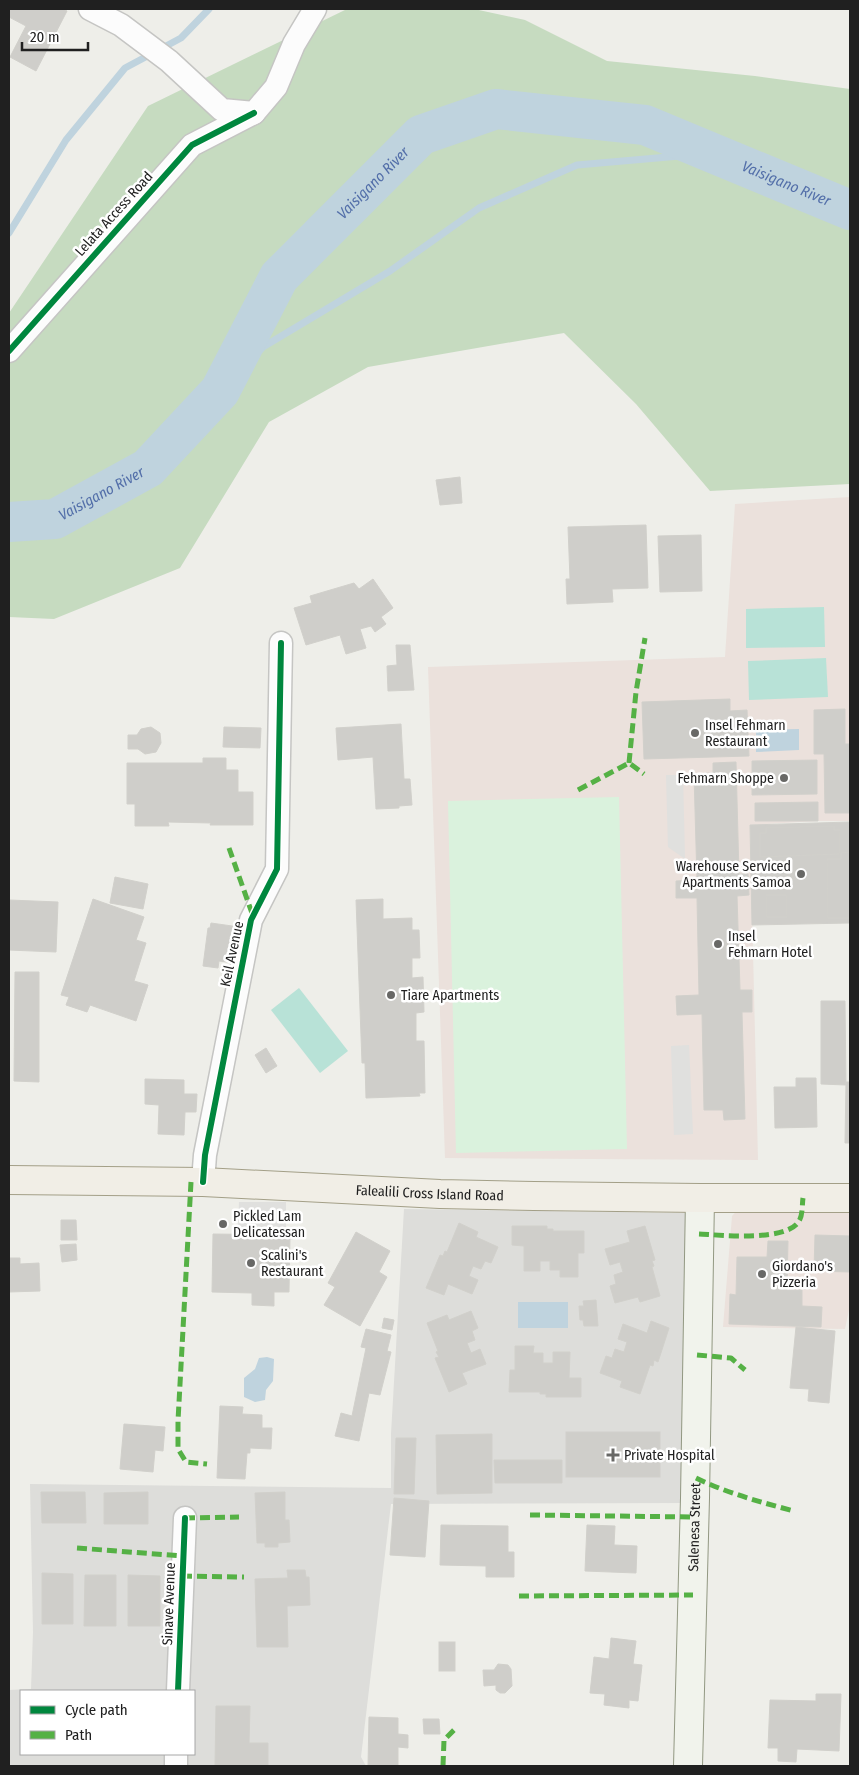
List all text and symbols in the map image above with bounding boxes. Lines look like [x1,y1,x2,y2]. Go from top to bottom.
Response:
scale bar [22,20,89,52]
text: 20 m [30,28,60,46]
water label: Vaisigano River [333,143,413,223]
water label: Vaisigano River [739,157,834,210]
street label: Lelata Access Road [72,168,156,260]
water label: Vaisigano River [56,463,148,524]
place label: Insel Fehmarn Restaurant [705,717,786,750]
marker: Insel Fehmarn Restaurant [689,727,701,739]
place label: Fehmarn Shoppe [677,770,774,787]
marker: Fehmarn Shoppe [778,772,790,784]
place label: Warehouse Serviced Apartments Samoa [676,858,791,891]
marker: Warehouse Serviced Apartments Samoa [795,868,807,880]
street label: Keil Avenue [217,920,247,988]
place label: Insel Fehmarn Hotel [728,928,812,961]
marker: Insel Fehmarn Hotel [712,938,724,950]
place label: Tiare Apartments [401,987,499,1004]
marker: Tiare Apartments [385,989,397,1001]
street label: Falealili Cross Island Road [355,1181,504,1204]
place label: Pickled Lam Delicatessan [233,1208,305,1241]
marker: Pickled Lam Delicatessan [217,1218,229,1230]
place label: Scalini's Restaurant [261,1247,324,1280]
marker: Scalini's Restaurant [245,1257,257,1269]
place label: Giordano's Pizzeria [772,1258,833,1291]
marker: Giordano's Pizzeria [756,1268,768,1280]
place label: Private Hospital [624,1447,715,1464]
marker: Private Hospital [606,1448,620,1462]
street label: Salenesa Street [685,1482,704,1572]
street label: Sinave Avenue [159,1562,179,1646]
legend [20,1690,195,1755]
text: Cycle path [65,1701,128,1719]
text: Path [65,1726,92,1744]

